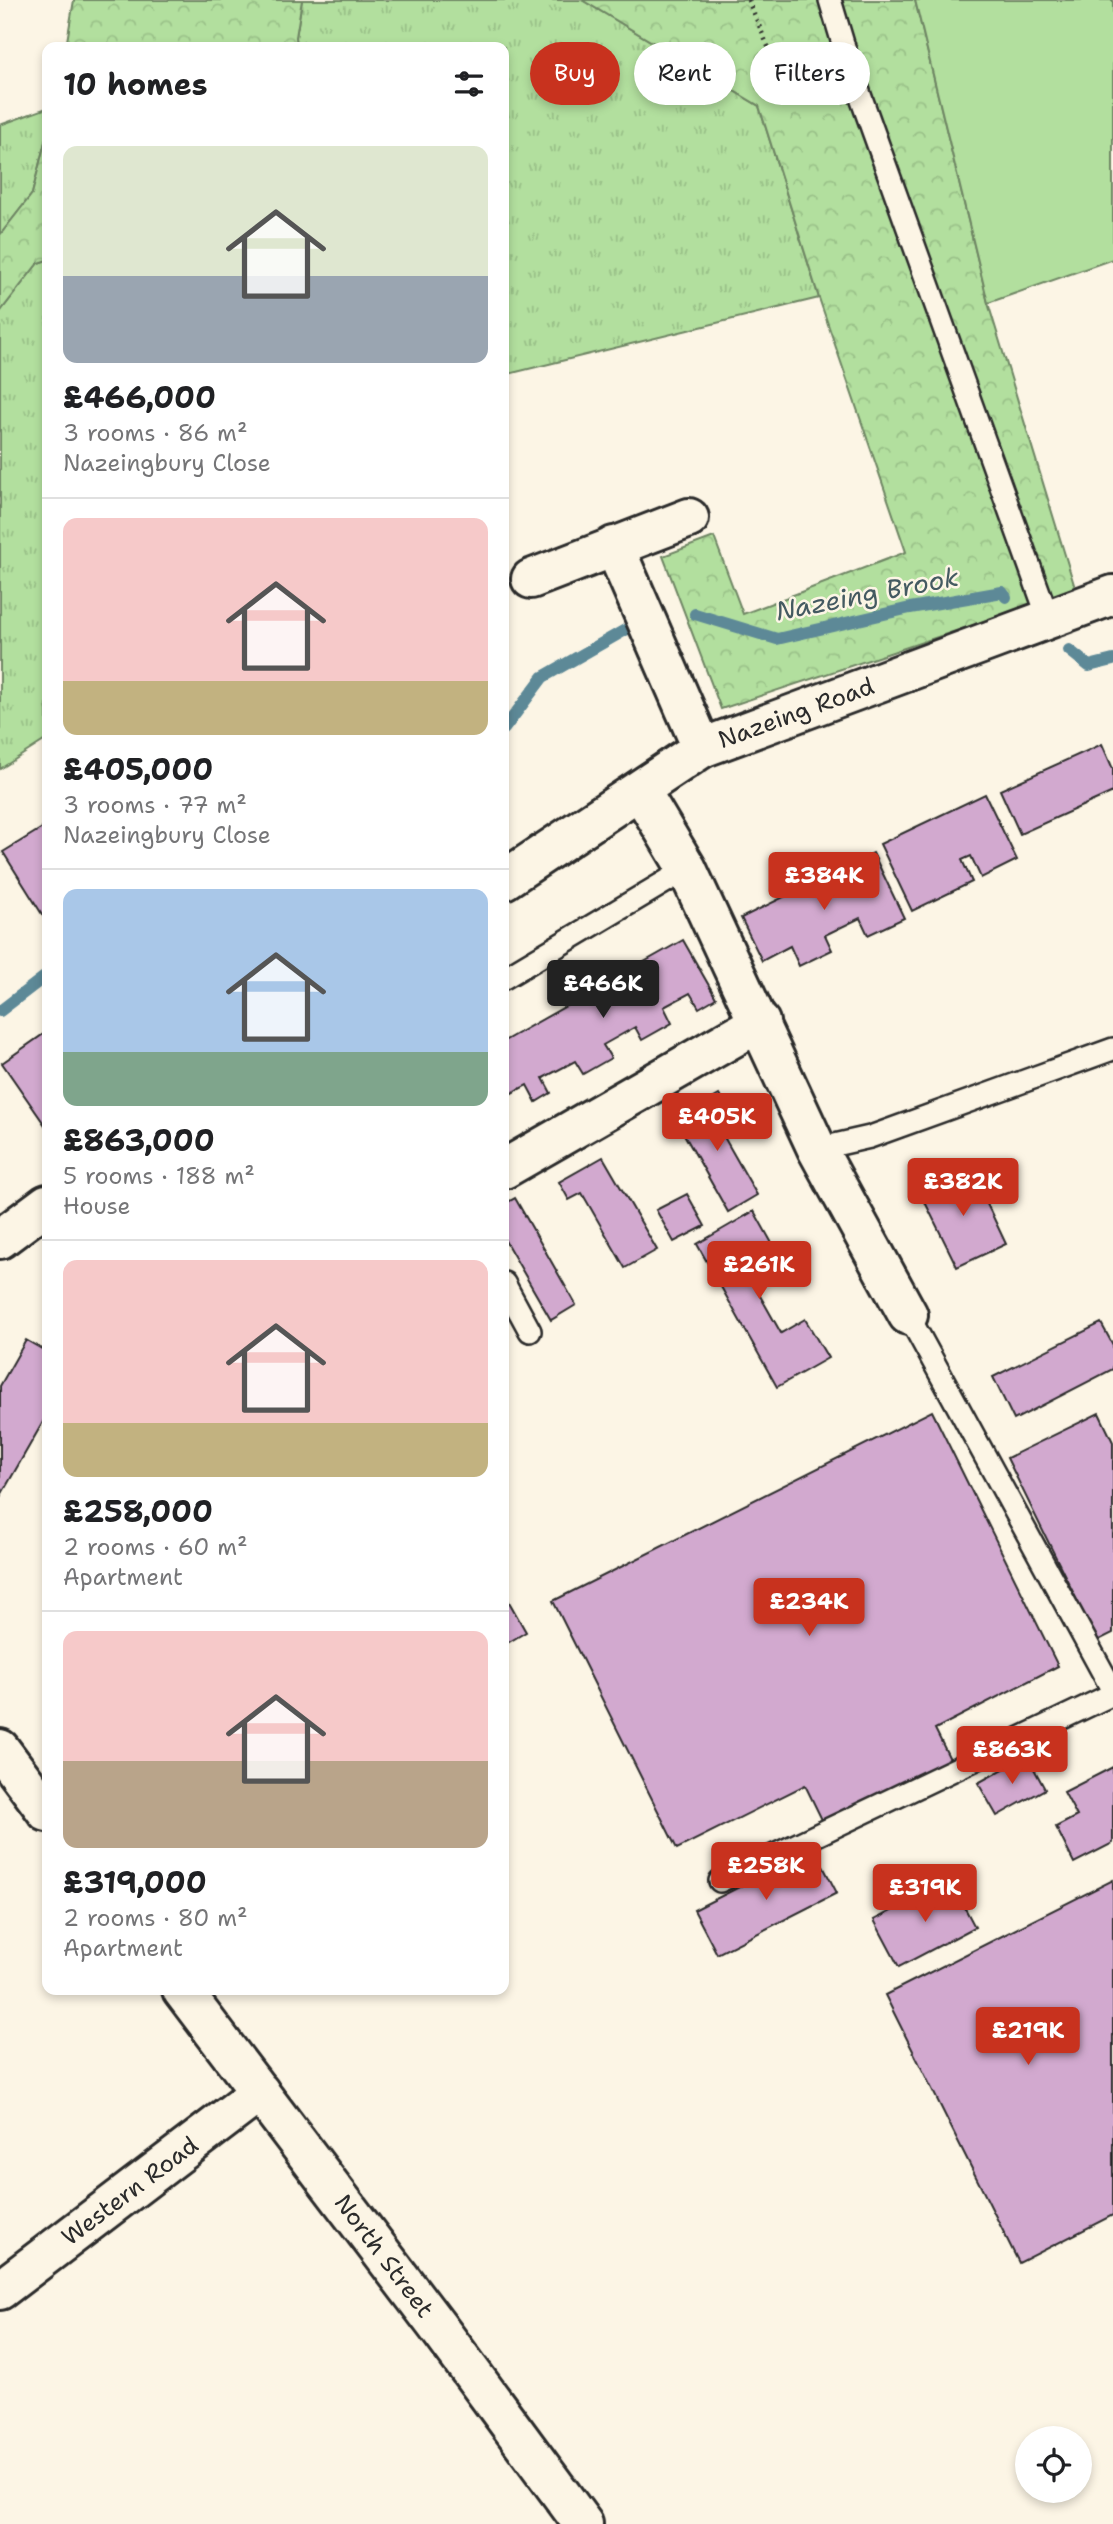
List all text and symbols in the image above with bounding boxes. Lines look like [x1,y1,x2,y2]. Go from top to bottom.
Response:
chip: Buy [530,42,620,105]
chip: Rent [634,42,736,105]
chip: Filters [750,42,870,105]
text: 10 homes [63,64,208,105]
icon: filters [450,65,488,103]
icon: home [213,191,339,317]
text: £466,000 [63,377,216,418]
text: 3 rooms · 86 m² [63,418,248,448]
text: Nazeingbury Close [63,448,271,478]
water label: Nazeing Brook [772,559,962,628]
icon: home [213,563,339,689]
street label: Nazeing Road [714,670,878,756]
text: £405,000 [63,749,213,790]
text: 3 rooms · 77 m² [63,790,247,820]
text: Nazeingbury Close [63,820,271,850]
pin: £384K [775,852,873,912]
text: £384K [784,860,864,890]
icon: home [213,934,339,1060]
pin: £466K [554,960,652,1020]
text: £466K [563,968,643,998]
pin: £405K [668,1094,766,1153]
text: £405K [678,1101,756,1131]
text: £863,000 [63,1120,215,1161]
pin: £382K [914,1158,1012,1218]
text: 5 rooms · 188 m² [63,1161,255,1191]
text: £382K [924,1166,1002,1196]
text: House [63,1191,131,1221]
pin: £261K [710,1242,808,1301]
text: £261K [723,1249,795,1279]
icon: home [213,1305,339,1431]
text: £258,000 [63,1491,213,1532]
text: 2 rooms · 60 m² [63,1532,248,1562]
text: Apartment [63,1562,183,1592]
pin: £234K [760,1578,858,1638]
text: £234K [770,1586,849,1616]
icon: home [213,1676,339,1802]
pin: £863K [963,1726,1061,1786]
text: £863K [973,1734,1051,1764]
pin: £258K [717,1842,815,1902]
text: £258K [727,1850,805,1880]
text: £319,000 [63,1862,207,1903]
pin: £319K [876,1864,974,1924]
text: £319K [889,1872,961,1902]
text: 2 rooms · 80 m² [63,1903,248,1933]
text: Apartment [63,1933,183,1963]
pin: £219K [979,2008,1077,2067]
text: £219K [992,2015,1064,2045]
street label: Western Road [55,2129,205,2253]
street label: North Street [327,2188,441,2324]
map controls [1015,2426,1092,2503]
button: locate [1015,2426,1092,2503]

